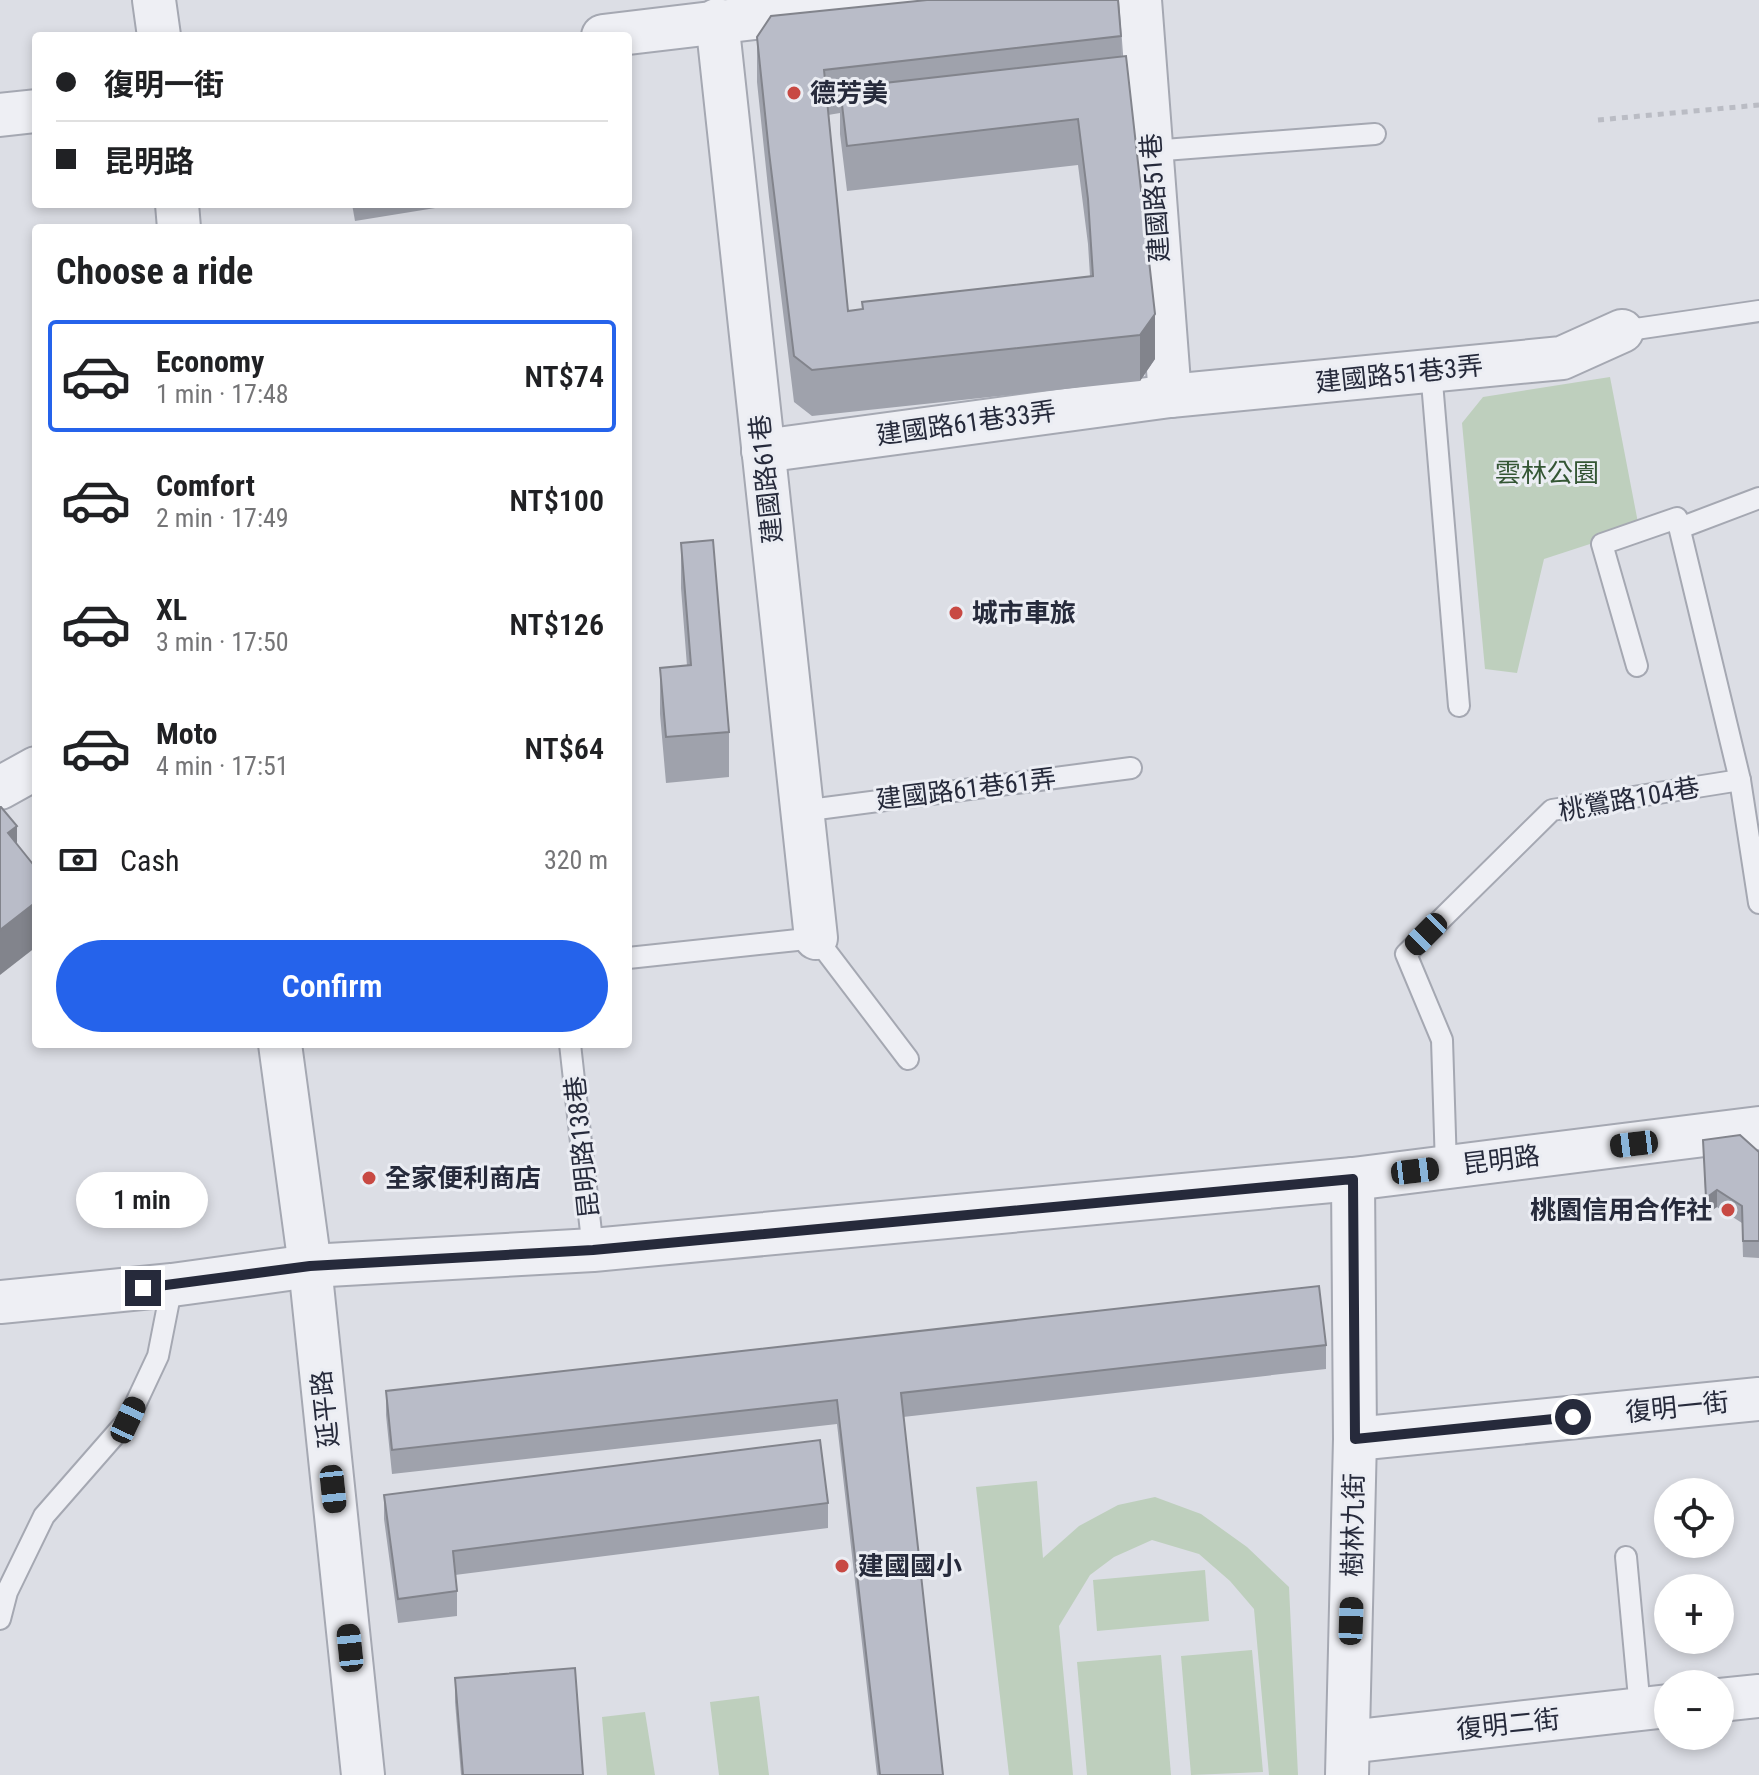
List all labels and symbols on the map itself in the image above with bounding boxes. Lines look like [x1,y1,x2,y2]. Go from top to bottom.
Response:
place label: 德芳美 [810,78,888,108]
marker: 德芳美 [785,84,803,102]
street label: 建國路51巷 [1136,132,1174,264]
street label: 建國路51巷3弄 [1314,350,1484,398]
street label: 建國路61巷33弄 [874,396,1058,450]
street label: 建國路61巷 [744,413,788,545]
park label: 雲林公園 [1495,458,1599,488]
place label: 城市車旅 [972,598,1076,628]
marker: 城市車旅 [947,604,965,622]
street label: 建國路61巷61弄 [874,763,1058,815]
street label: 桃鶯路104巷 [1556,772,1702,826]
car [1401,909,1451,959]
street label: 昆明路138巷 [560,1075,604,1219]
car [1609,1129,1659,1159]
street label: 昆明路 [1460,1140,1542,1180]
car [1390,1156,1440,1186]
place label: 全家便利商店 [385,1163,541,1193]
marker: 全家便利商店 [360,1169,378,1187]
callout: 1 min [77,1172,209,1228]
place label: 桃園信用合作社 [1530,1195,1712,1225]
marker: 桃園信用合作社 [1719,1201,1737,1219]
route end [125,1270,161,1306]
street label: 延平路 [306,1369,344,1449]
street label: 復明一街 [1624,1387,1730,1427]
car [107,1393,149,1447]
route start [1555,1399,1591,1435]
car [319,1464,347,1514]
street label: 樹林九街 [1337,1473,1369,1577]
place label: 建國國小 [858,1551,962,1581]
marker: 建國國小 [833,1557,851,1575]
car [1338,1597,1364,1645]
car [336,1623,364,1673]
street label: 復明二街 [1455,1704,1561,1744]

